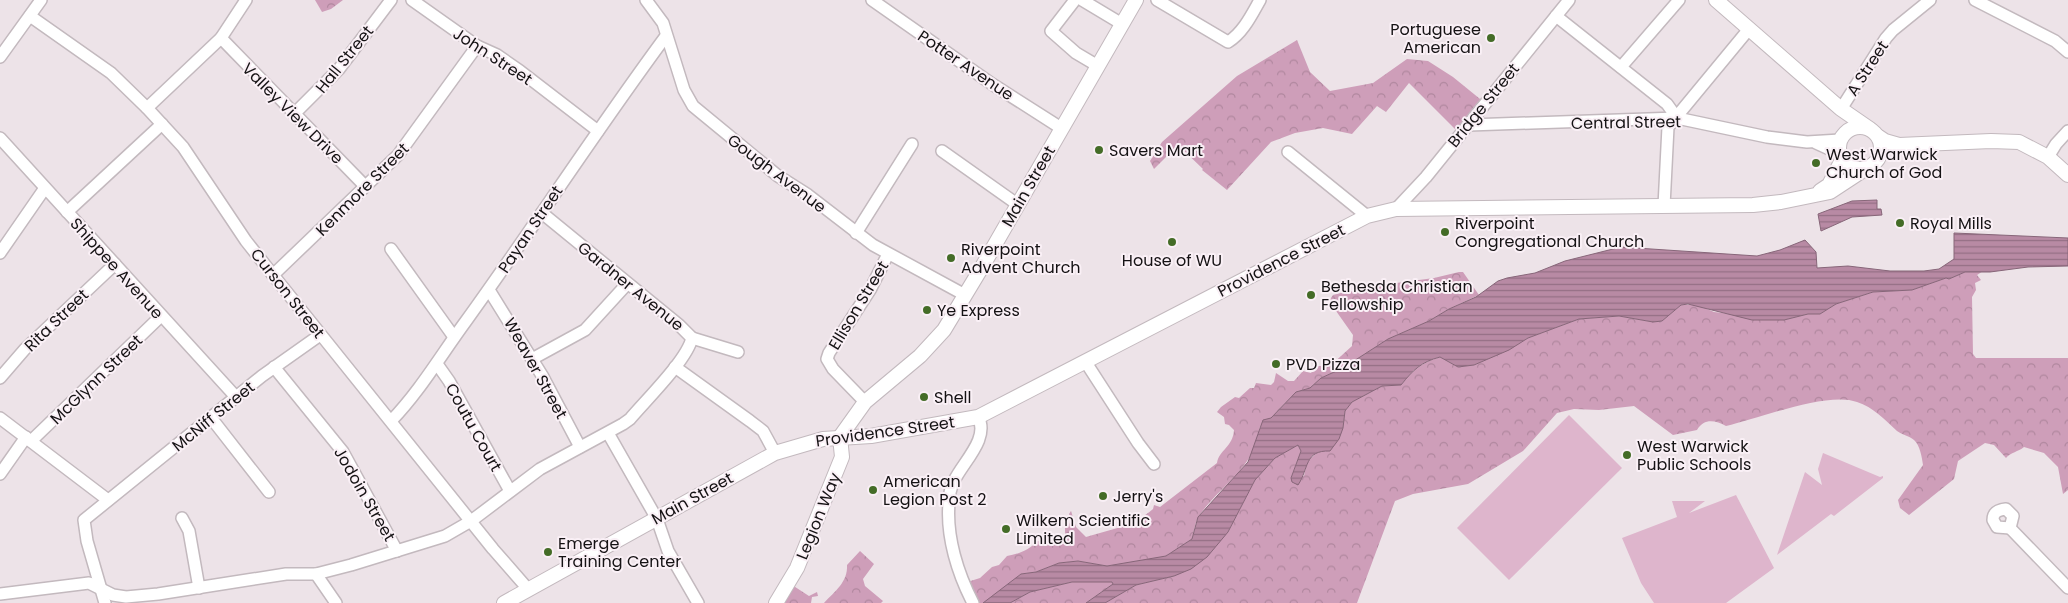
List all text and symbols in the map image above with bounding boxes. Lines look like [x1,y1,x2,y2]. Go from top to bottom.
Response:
place label: Portuguese American [1390,18,1481,59]
street label: Hall Street [310,21,379,98]
street label: John Street [449,22,537,91]
street label: Potter Avenue [913,25,1018,106]
marker: Portuguese American [1485,32,1497,44]
street label: A Street [1841,36,1894,100]
street label: Valley View Drive [237,58,349,169]
street label: Bridge Street [1442,58,1525,152]
street label: Central Street [1571,110,1681,135]
street label: Gough Avenue [723,129,831,218]
street label: Kenmore Street [311,137,414,241]
place label: Savers Mart [1109,139,1203,162]
street label: Main Street [996,141,1061,231]
place label: West Warwick Church of God [1826,143,1942,184]
marker: Savers Mart [1093,144,1105,156]
marker: West Warwick Church of God [1810,157,1822,169]
street label: Payan Street [493,181,568,278]
place label: Riverpoint Congregational Church [1455,212,1644,253]
place label: Royal Mills [1910,212,1992,235]
street label: Shippee Avenue [65,213,169,324]
marker: Royal Mills [1894,217,1906,229]
street label: Providence Street [1214,218,1349,302]
marker: Riverpoint Congregational Church [1439,226,1451,238]
street label: Gardner Avenue [573,236,689,336]
marker: House of WU [1166,236,1178,248]
place label: Riverpoint Advent Church [961,238,1081,279]
street label: Curson Street [245,243,330,343]
place label: House of WU [1122,249,1222,272]
marker: Riverpoint Advent Church [945,252,957,264]
street label: Ellison Street [823,256,894,354]
place label: Bethesda Christian Fellowship [1321,275,1473,316]
street label: Rita Street [19,284,94,357]
marker: Bethesda Christian Fellowship [1305,289,1317,301]
place label: Ye Express [937,299,1020,322]
marker: Ye Express [921,304,933,316]
street label: Weaver Street [498,314,573,423]
street label: McGlynn Street [45,329,148,429]
place label: PVD Pizza [1286,353,1360,376]
marker: PVD Pizza [1270,358,1282,370]
street label: McNiff Street [167,376,260,457]
street label: Coutu Court [440,379,507,476]
place label: Shell [934,386,971,409]
marker: Shell [918,391,930,403]
street label: Providence Street [814,410,956,453]
place label: West Warwick Public Schools [1637,435,1751,476]
street label: Jodoin Street [328,443,401,546]
marker: West Warwick Public Schools [1621,449,1633,461]
street label: Main Street [647,467,737,530]
street label: Legion Way [791,469,846,563]
place label: American Legion Post 2 [883,470,987,511]
marker: American Legion Post 2 [867,484,879,496]
place label: Jerry's [1113,485,1163,508]
marker: Jerry's [1097,490,1109,502]
place label: Wilkem Scientific Limited [1016,509,1151,550]
marker: Wilkem Scientific Limited [1000,523,1012,535]
place label: Emerge Training Center [558,532,681,573]
marker: Emerge Training Center [542,546,554,558]

